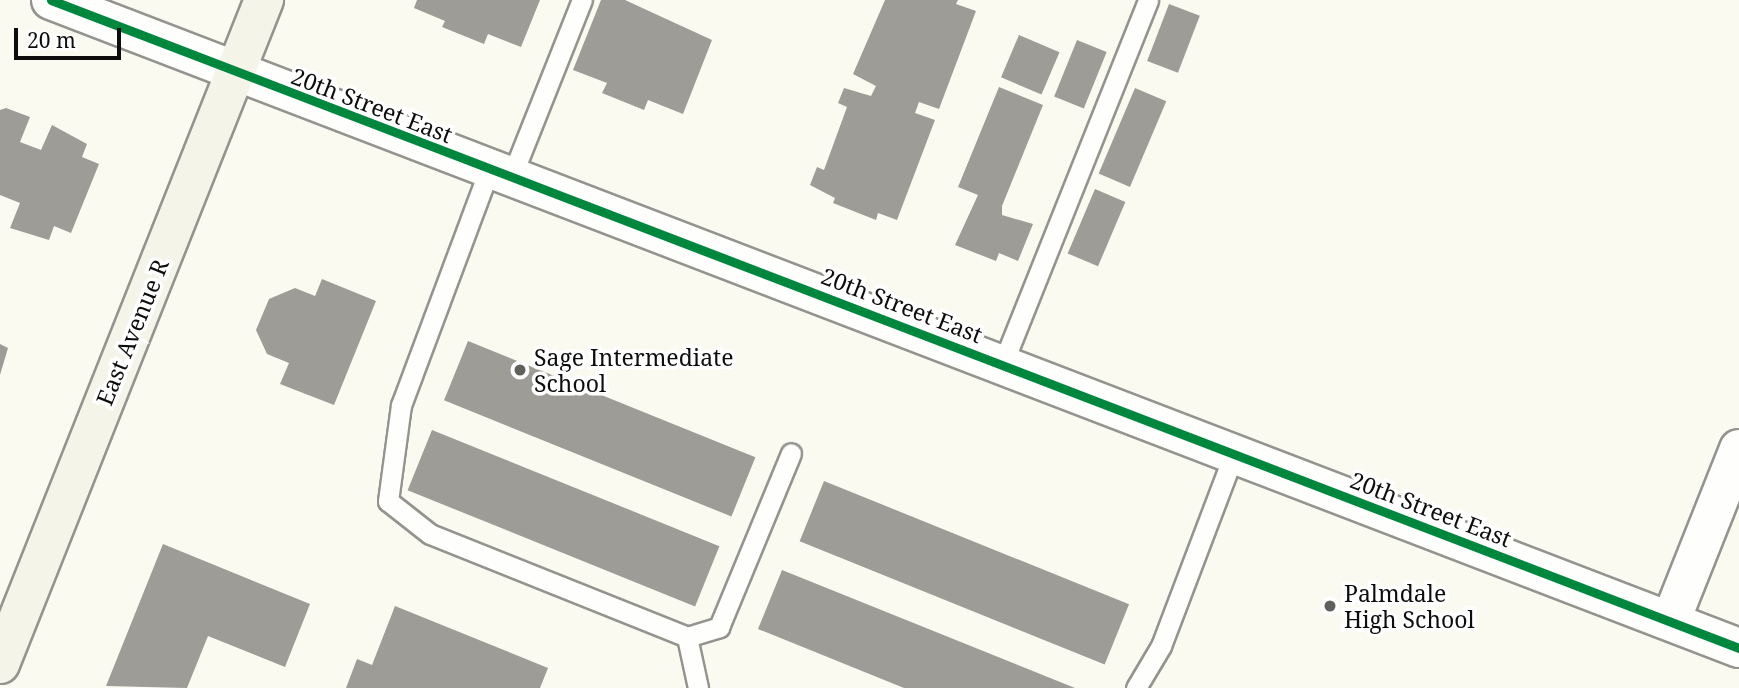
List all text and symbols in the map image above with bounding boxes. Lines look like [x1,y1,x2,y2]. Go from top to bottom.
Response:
scale bar [18,14,124,58]
text: 20 m [27,26,76,54]
street label: 20th Street East [288,62,456,148]
street label: East Avenue R [90,255,174,409]
street label: 20th Street East [818,262,986,348]
place label: Sage Intermediate School [534,343,734,397]
marker: Sage Intermediate School [512,362,528,378]
street label: 20th Street East [1347,466,1515,552]
place label: Palmdale High School [1344,579,1475,633]
marker: Palmdale High School [1322,598,1338,614]

